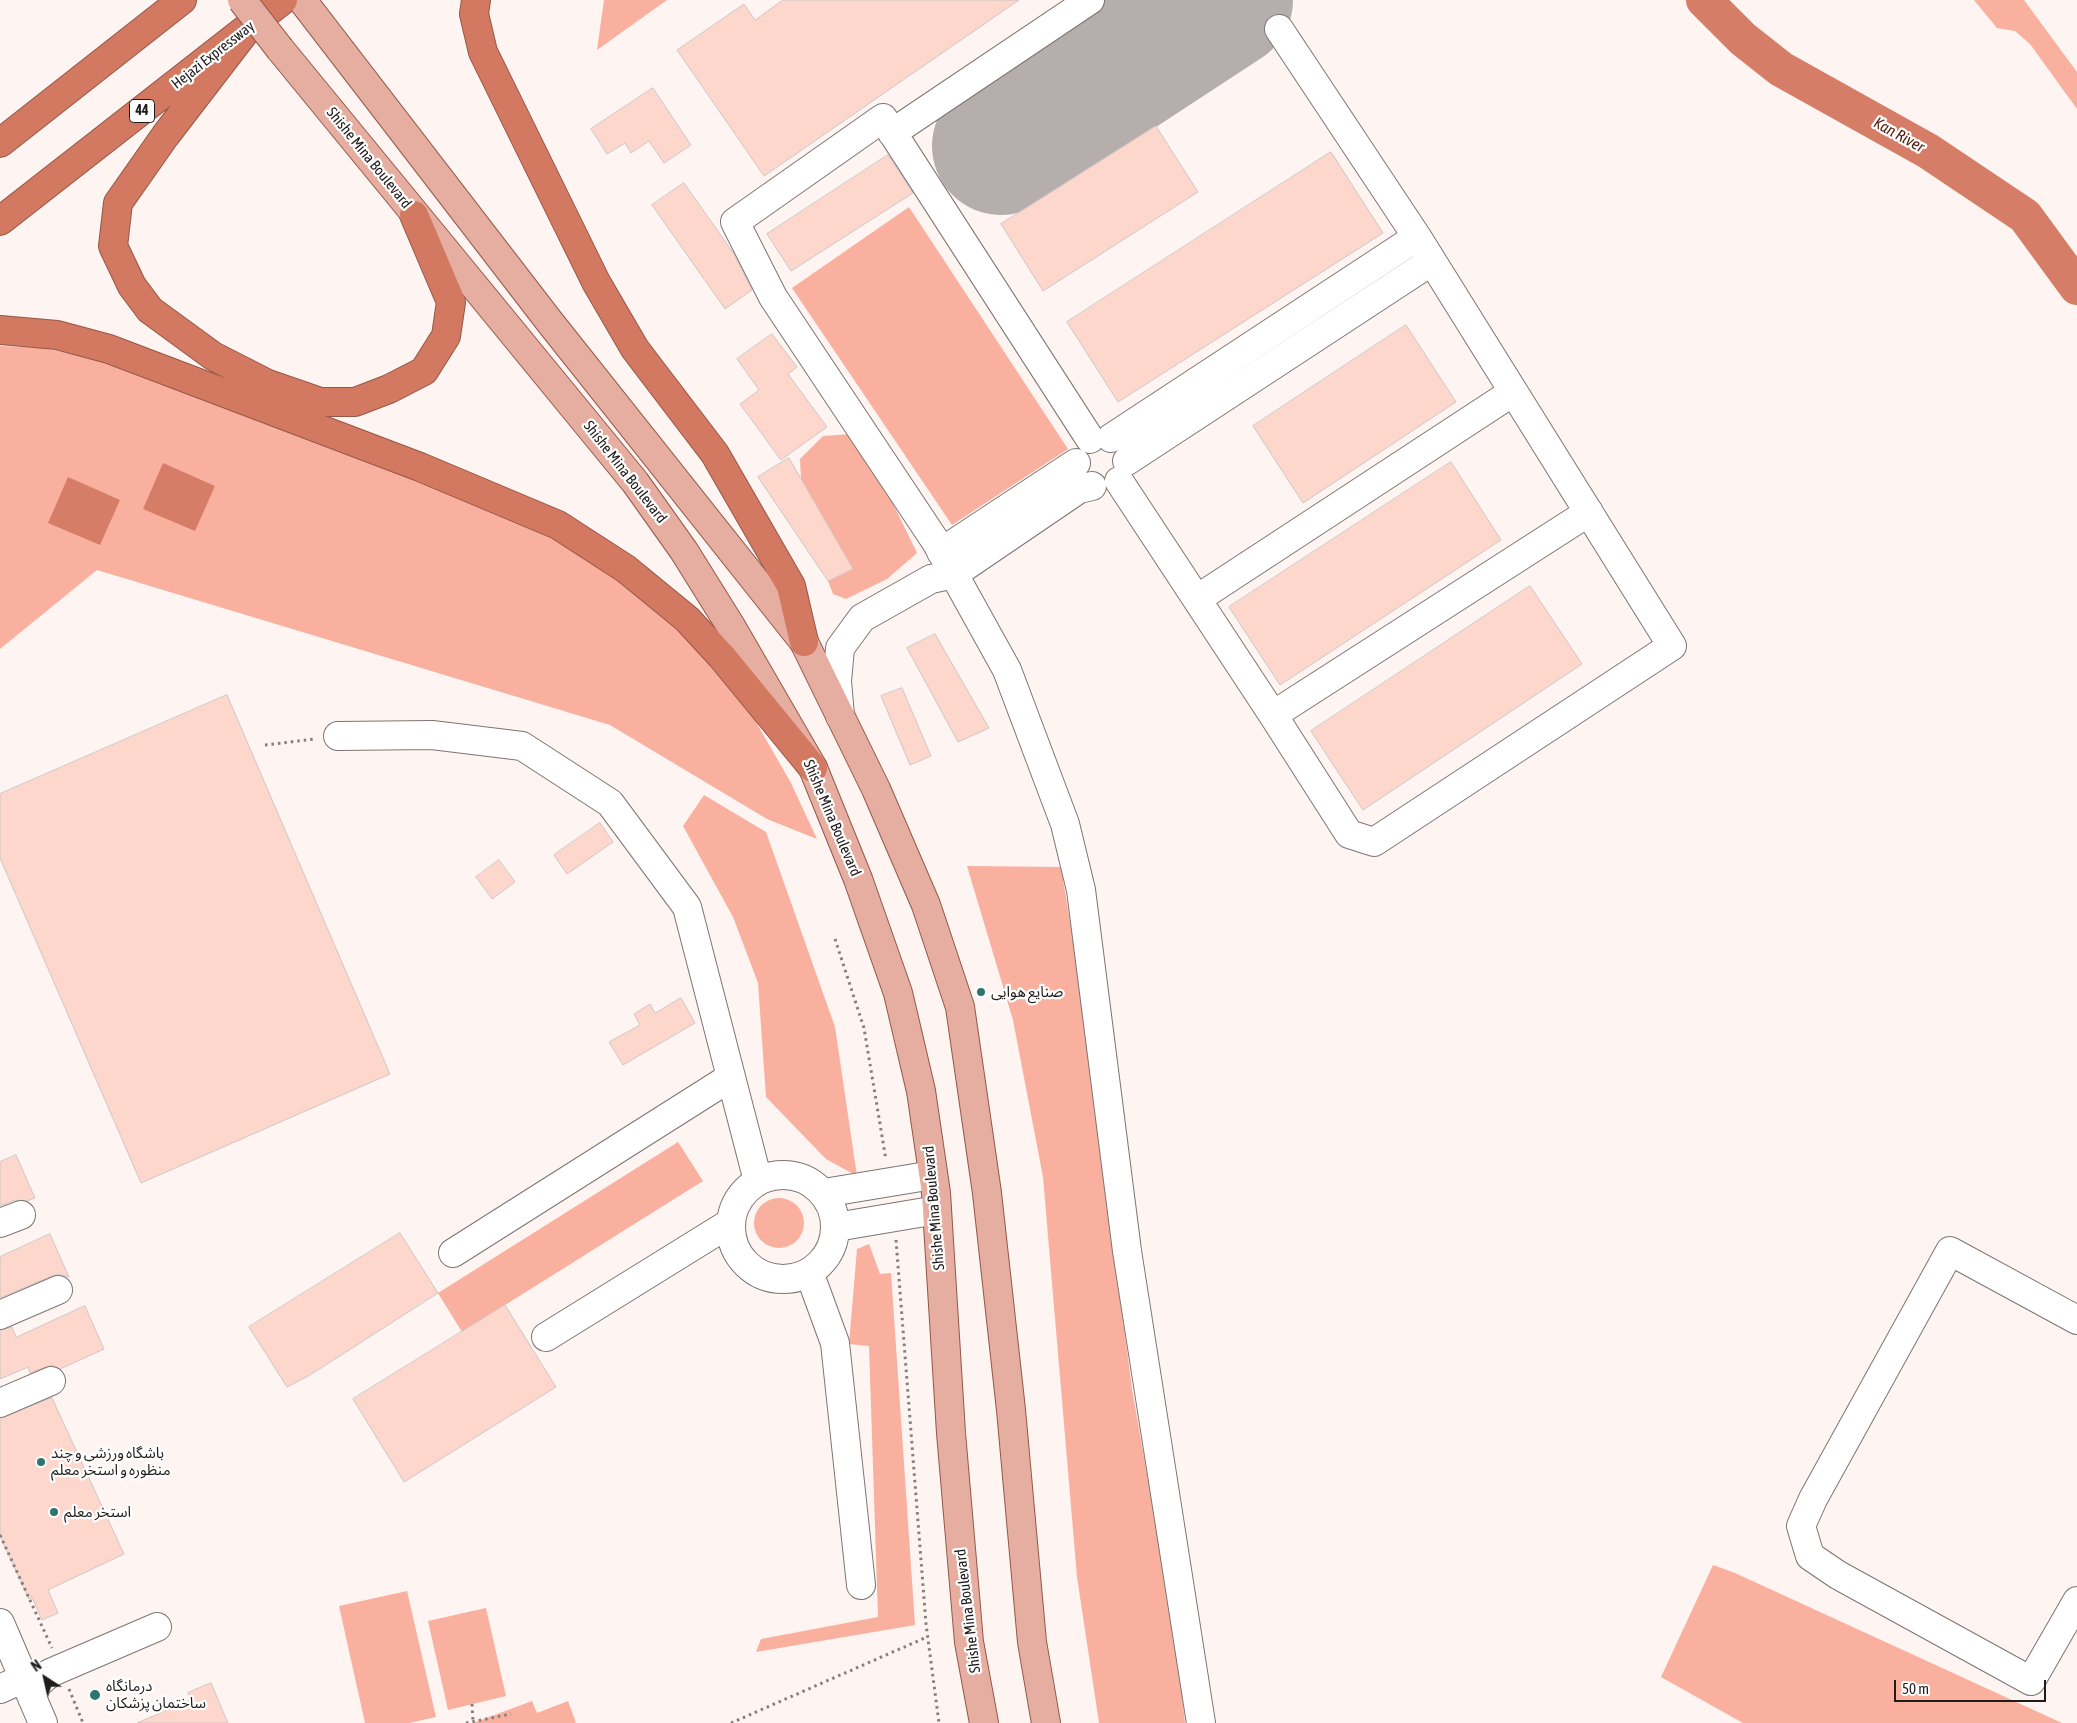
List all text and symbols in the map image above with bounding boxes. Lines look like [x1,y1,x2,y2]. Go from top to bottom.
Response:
street label: Hejazi Expressway [168,17,258,93]
road number: 44 [130,100,154,122]
street label: Shishe Mina Boulevard [323,104,415,212]
water label: Kan River [1870,113,1928,157]
street label: Shishe Mina Boulevard [580,417,670,527]
street label: Shishe Mina Boulevard [799,757,865,879]
place label: صنایع هوایی [991,983,1063,1001]
marker: صنایع هوایی [975,986,987,998]
street label: Shishe Mina Boulevard [920,1145,948,1271]
place label: باشگاه ورزشی و چند منظوره و استخر معلم [51,1444,171,1479]
marker: باشگاه ورزشی و چند منظوره و استخر معلم [35,1456,47,1468]
place label: استخر معلم [64,1503,131,1521]
marker: استخر معلم [48,1506,60,1518]
street label: Shishe Mina Boulevard [951,1548,985,1674]
north arrow [20,1653,70,1703]
text: N [28,1657,44,1675]
scale bar [1897,1670,2050,1702]
place label: درمانگاه ساختمان پزشکان [106,1677,206,1712]
text: 50 m [1902,1680,1929,1697]
marker: درمانگاه ساختمان پزشکان [88,1688,102,1702]

